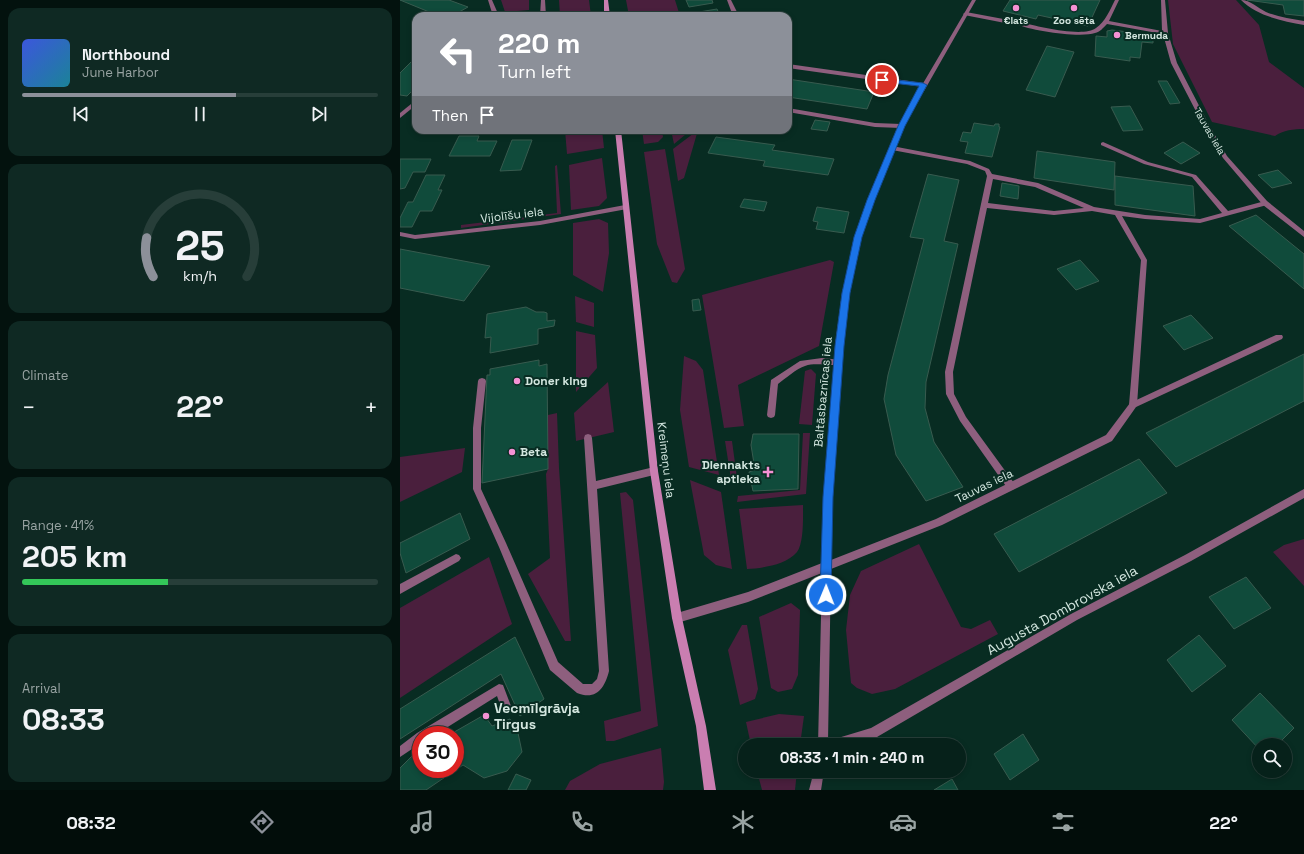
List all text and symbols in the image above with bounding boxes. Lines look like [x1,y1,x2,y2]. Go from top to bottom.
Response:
marker: €lats [1011,3,1021,13]
marker: Zoo sēta [1069,3,1079,13]
place label: €lats [1004,14,1028,27]
place label: Zoo sēta [1053,14,1095,27]
text: 220 m [498,25,580,61]
icon: left [432,28,484,80]
place label: Bermuda [1125,29,1168,42]
marker: Bermuda [1112,30,1122,40]
text: Northbound [82,45,170,64]
text: Turn left [498,60,571,83]
pin [865,63,899,97]
text: June Harbor [82,64,159,81]
icon: arrive [871,69,893,91]
icon: previous [70,103,92,125]
icon: pause [189,103,211,125]
icon: next [308,103,330,125]
icon: arrive [476,104,498,126]
street label: Tauvas iela [1191,105,1228,157]
text: Then [432,106,468,125]
street label: Vijolīšu iela [479,203,545,227]
text: 25 [175,218,225,271]
text: km/h [183,266,217,284]
street label: Baltāsbaznīcas iela [810,336,836,448]
text: Climate [22,367,68,384]
place label: Doner king [525,373,587,389]
marker: Doner king [512,376,522,386]
text: 22° [176,387,224,426]
text: − [22,393,36,421]
text: + [364,393,378,421]
street label: Kreimeņu iela [653,421,679,499]
place label: Beta [520,444,547,460]
marker: Beta [507,447,517,457]
place label: Diennakts aptieka [702,457,760,487]
street label: Tauvas iela [952,465,1016,507]
marker: Diennakts aptieka [763,467,773,477]
text: Range · 41% [22,517,94,534]
text: 205 km [22,537,127,576]
street label: Augusta Dombrovska iela [983,561,1141,659]
position arrow [805,574,847,616]
text: Arrival [22,680,61,697]
place label: Vecmīlgrāvja Tirgus [494,699,580,733]
text: 08:33 [22,700,105,739]
marker: Vecmīlgrāvja Tirgus [481,711,491,721]
speed limit sign: 30 [412,726,464,778]
map controls [1252,738,1292,778]
button: search [1252,738,1292,778]
text: 08:33 · 1 min · 240 m [780,748,924,767]
icon: directions [248,808,276,836]
icon: music [408,808,436,836]
icon: phone [568,808,596,836]
icon: climate [729,808,757,836]
icon: car [889,808,917,836]
icon: filters [1049,808,1077,836]
text: 08:32 [66,811,116,834]
text: 22° [1209,811,1238,834]

